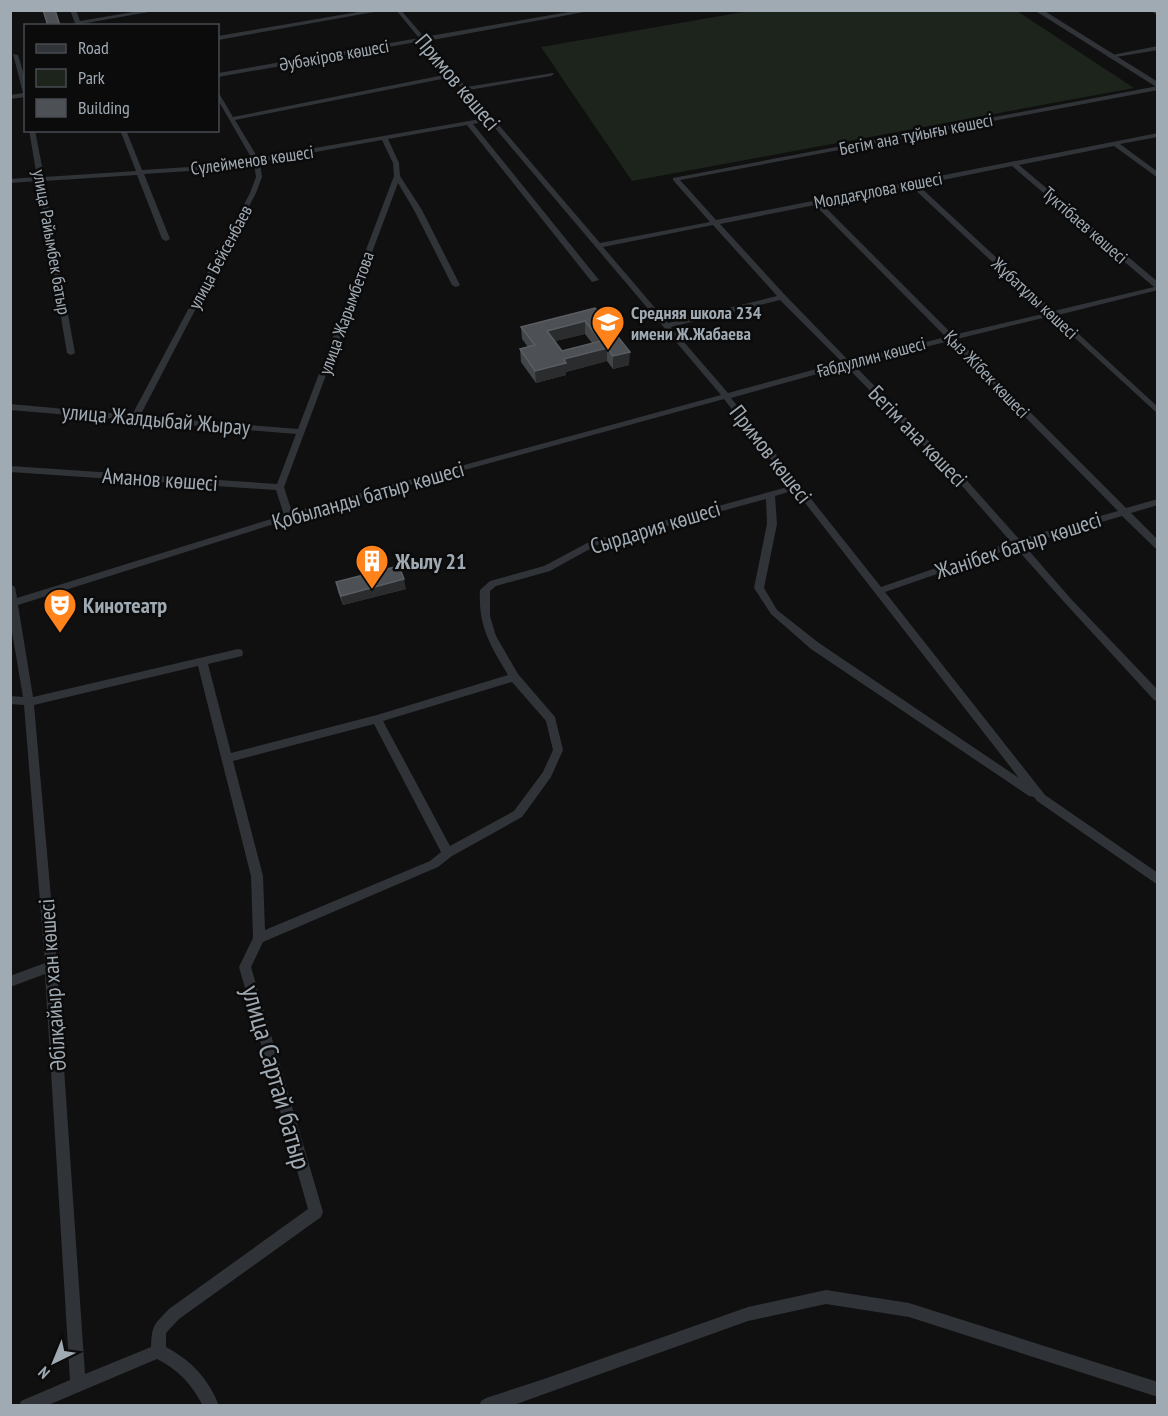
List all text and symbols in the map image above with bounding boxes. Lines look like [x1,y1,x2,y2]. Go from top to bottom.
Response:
legend [24,24,219,132]
street label: Примов көшесі [409,28,507,136]
street label: Әубәкіров көшесі [277,34,391,76]
text: Road [78,36,109,59]
text: Park [78,66,105,89]
text: Building [78,96,130,119]
street label: Бегім ана тұйығы көшесі [837,108,995,160]
street label: Сүлейменов көшесі [189,140,315,180]
street label: Молдағұлова көшесі [812,166,944,214]
street label: улица Райымбек батыр [28,168,76,316]
street label: Түктібаев көшесі [1037,181,1133,269]
street label: улица Бейсенбаев [183,201,257,313]
street label: улица Жарымбетова [313,248,379,378]
street label: Жұбатұлы көшесі [986,251,1083,344]
place label: Средняя школа 234 имени Ж.Жабаева [631,301,762,345]
school or university icon: Средняя школа 234 имени Ж.Жабаева [590,304,626,351]
street label: Қыз Жібек көшесі [939,325,1035,423]
street label: Ғабдуллин көшесі [814,331,928,383]
street label: Бегім ана көшесі [863,379,973,493]
street label: улица Жалдыбай Жырау [61,397,252,441]
street label: Примов көшесі [724,399,818,509]
street label: Қобыланды батыр көшесі [269,454,467,536]
street label: Аманов көшесі [101,461,219,497]
street label: Сырдария көшесі [586,494,724,560]
street label: Жанібек батыр көшесі [930,505,1105,585]
building icon: Жылу 21 [354,543,390,590]
place label: Жылу 21 [394,547,467,575]
theatre icon: Кинотеатр [42,587,78,634]
place label: Кинотеатр [83,591,167,619]
street label: Әбілқайыр хан көшесі [32,898,72,1072]
street label: улица Сартай батыр [234,981,320,1173]
north arrow [24,1332,84,1392]
text: N [34,1363,54,1383]

